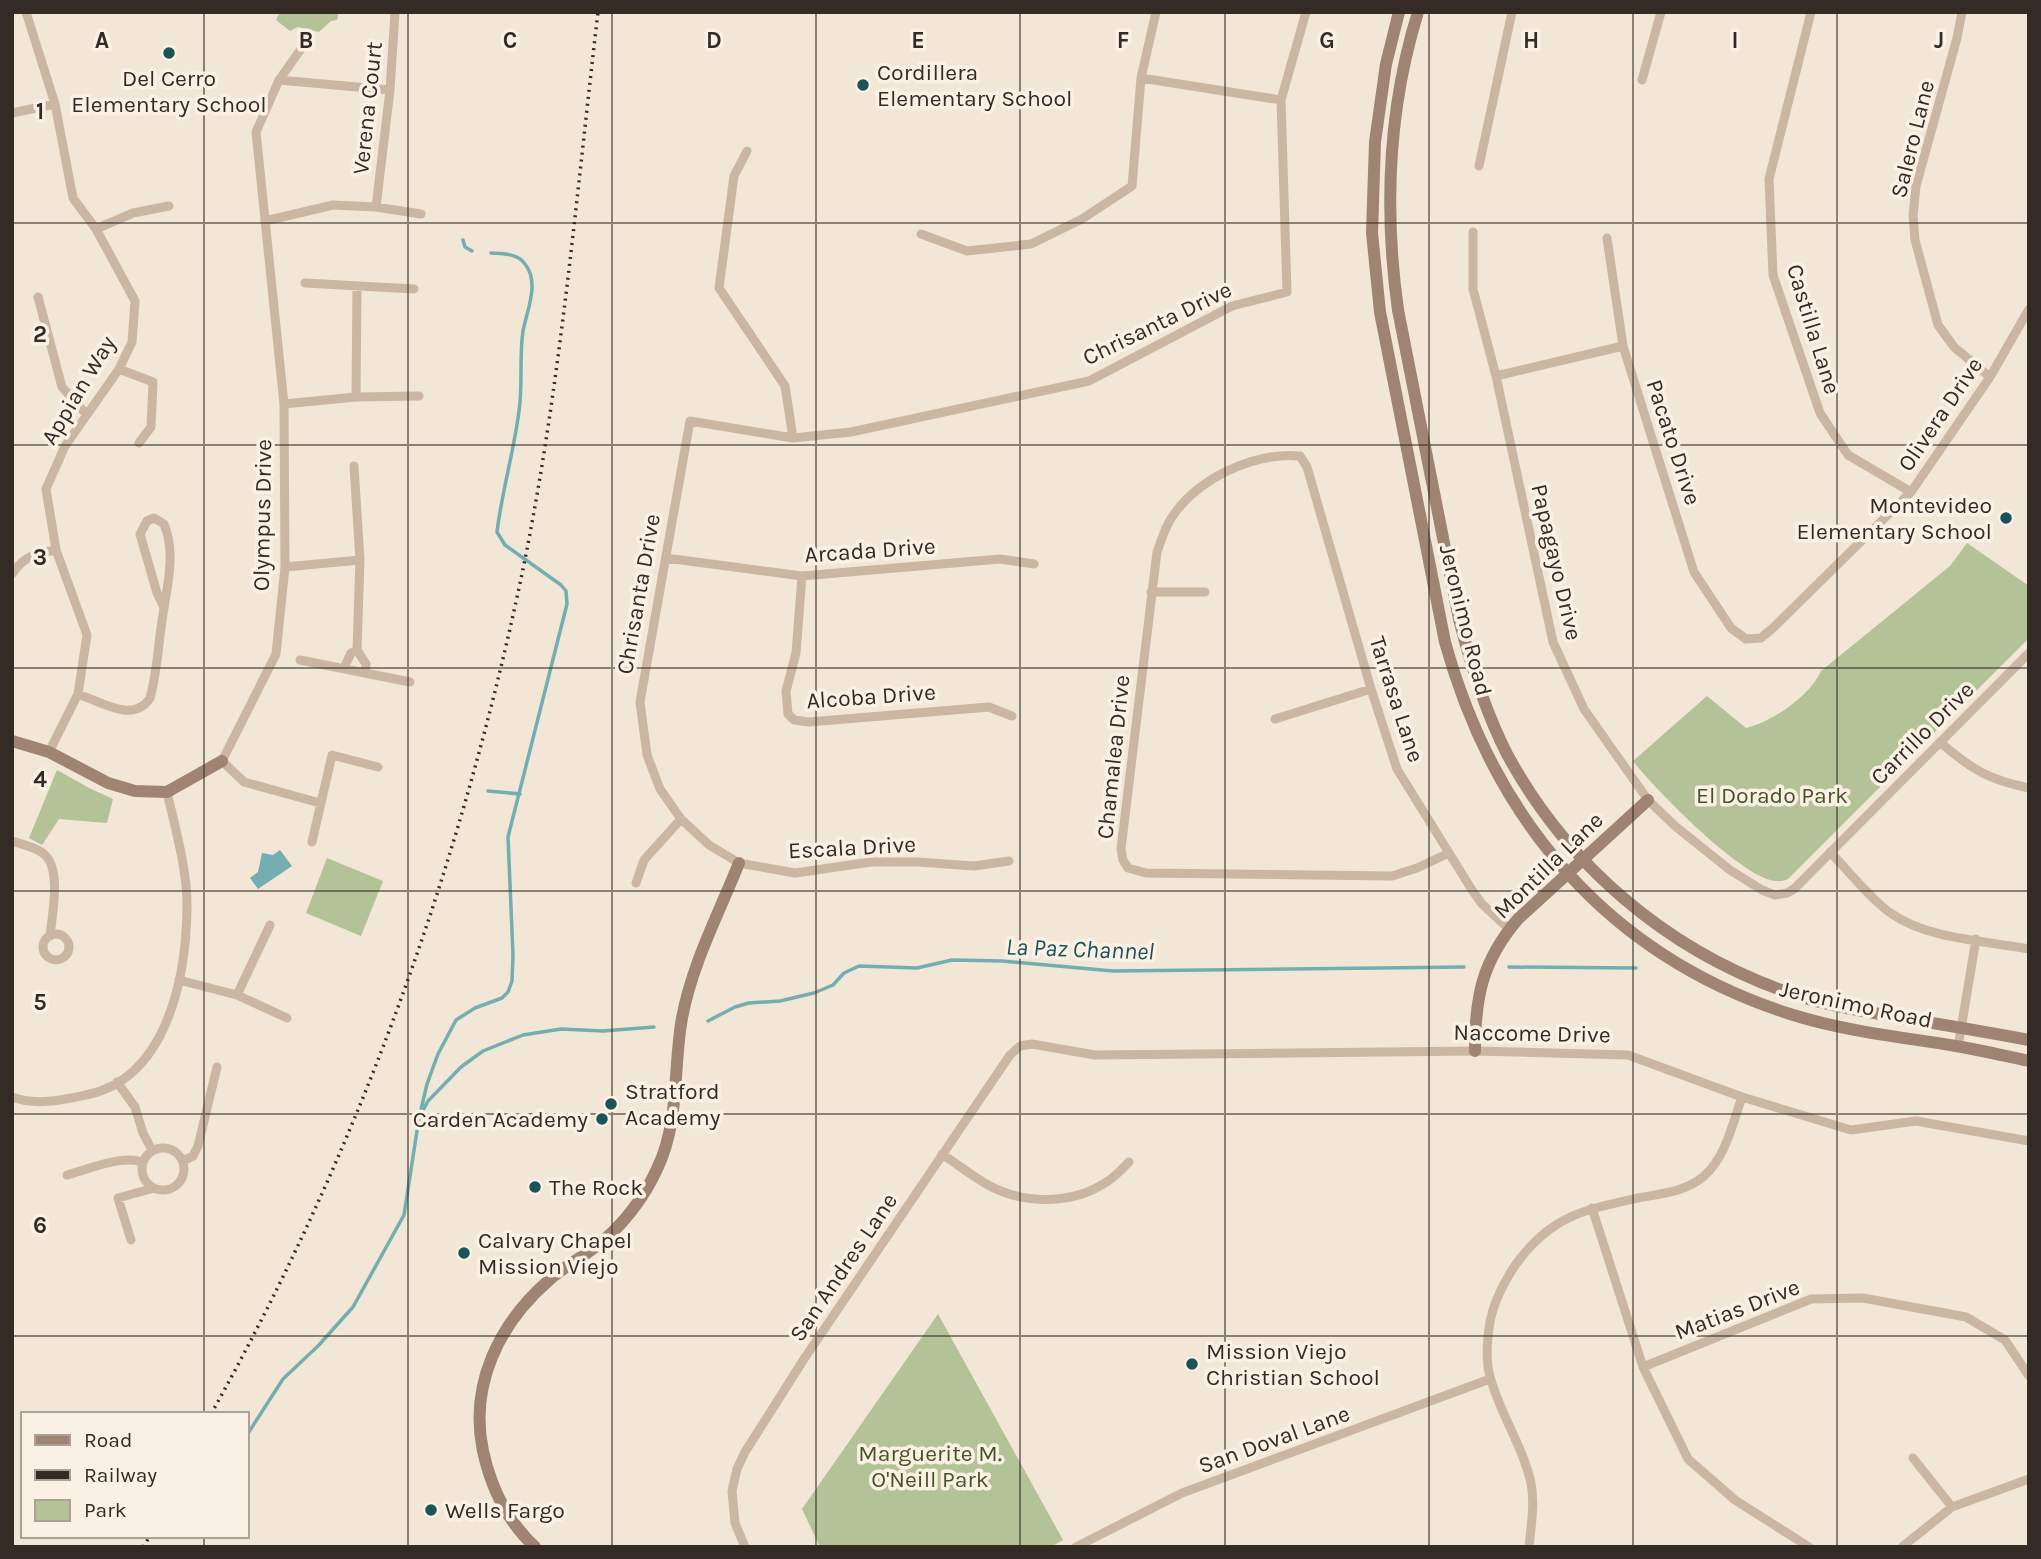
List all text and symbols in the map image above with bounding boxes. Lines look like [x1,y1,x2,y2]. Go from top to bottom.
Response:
text: A [95,27,109,54]
text: B [299,27,313,54]
text: C [503,27,517,54]
text: D [706,27,722,54]
text: E [911,27,925,54]
text: F [1117,27,1129,54]
text: G [1319,27,1335,54]
text: H [1523,27,1539,54]
text: I [1731,27,1739,54]
text: J [1934,27,1944,54]
street label: Verena Court [347,40,388,176]
marker: Del Cerro Elementary School [161,45,177,61]
place label: Cordillera Elementary School [877,59,1072,112]
place label: Del Cerro Elementary School [71,65,267,118]
marker: Cordillera Elementary School [855,77,871,93]
street label: Salero Lane [1885,78,1940,201]
text: 1 [36,98,44,125]
street label: Castilla Lane [1781,261,1846,397]
street label: Chrisanta Drive [1078,276,1236,371]
text: 2 [33,321,47,348]
street label: Appian Way [35,331,122,450]
street label: Olivera Drive [1892,352,1988,476]
street label: Pacato Drive [1641,376,1707,508]
street label: Olympus Drive [248,439,277,591]
street label: Papagayo Drive [1525,481,1588,643]
place label: Montevideo Elementary School [1797,492,1992,545]
marker: Montevideo Elementary School [1998,510,2014,526]
street label: Chrisanta Drive [611,512,666,676]
street label: Arcada Drive [803,532,937,569]
street label: Jeronimo Road [1434,542,1497,699]
text: 3 [33,544,47,571]
street label: Tarrasa Lane [1363,633,1430,766]
street label: Chamalea Drive [1091,674,1136,840]
street label: Carrillo Drive [1865,676,1980,791]
street label: Alcoba Drive [805,679,937,714]
text: 4 [33,766,47,793]
park label: El Dorado Park [1696,782,1848,809]
street label: Montilla Lane [1488,806,1609,924]
street label: Escala Drive [787,831,917,864]
water label: La Paz Channel [1005,932,1155,966]
street label: Jeronimo Road [1777,975,1935,1034]
text: 5 [33,989,47,1016]
street label: Naccome Drive [1453,1019,1611,1048]
place label: Stratford Academy [625,1078,721,1131]
marker: Stratford Academy [603,1096,619,1112]
place label: Carden Academy [413,1106,588,1133]
marker: Carden Academy [594,1111,610,1127]
place label: The Rock [549,1174,643,1201]
marker: The Rock [527,1179,543,1195]
street label: San Andres Lane [784,1188,903,1347]
text: 6 [33,1212,47,1239]
place label: Calvary Chapel Mission Viejo [478,1227,632,1280]
marker: Calvary Chapel Mission Viejo [456,1245,472,1261]
street label: Matias Drive [1671,1273,1803,1346]
place label: Mission Viejo Christian School [1206,1338,1380,1391]
marker: Mission Viejo Christian School [1184,1356,1200,1372]
street label: San Doval Lane [1195,1400,1353,1479]
legend [21,1412,248,1538]
text: Road [84,1428,132,1452]
park label: Marguerite M. O'Neill Park [858,1440,1002,1493]
text: Railway [84,1463,157,1487]
place label: Wells Fargo [445,1497,565,1524]
text: Park [84,1498,127,1522]
marker: Wells Fargo [423,1502,439,1518]

